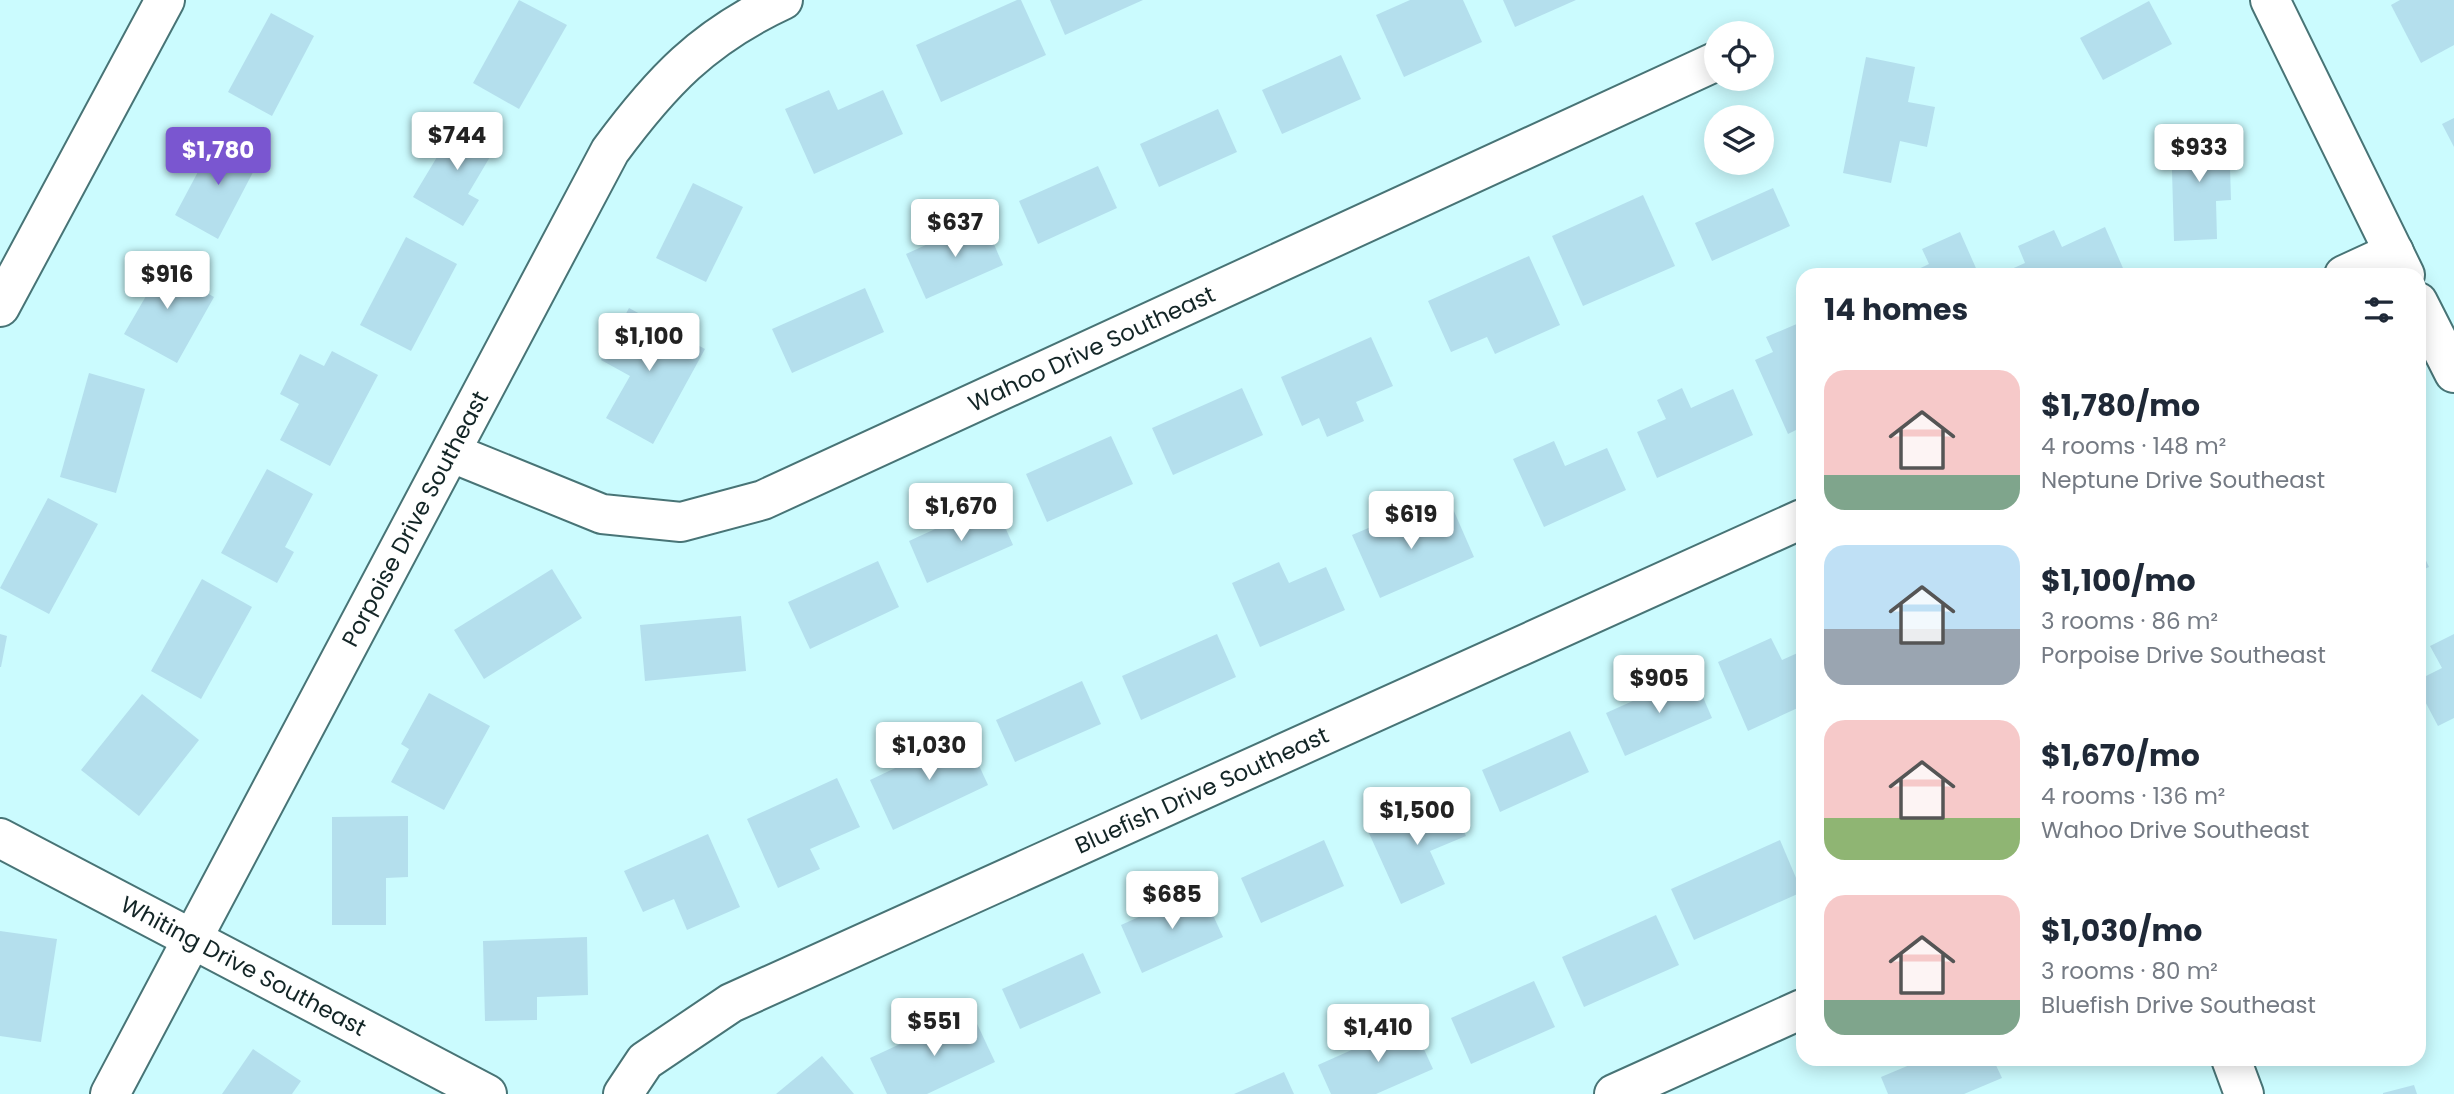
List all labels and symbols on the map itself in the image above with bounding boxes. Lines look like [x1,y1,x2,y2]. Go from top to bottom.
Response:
pin: $744 [416,113,498,172]
pin: $933 [2158,124,2240,184]
pin: $1,780 [161,128,275,187]
pin: $637 [914,200,996,259]
pin: $916 [126,252,208,311]
street label: Wahoo Drive Southeast [963,278,1220,419]
pin: $1,100 [592,314,706,373]
street label: Porpoise Drive Southeast [334,385,496,652]
pin: $1,670 [904,484,1018,543]
pin: $619 [1370,491,1452,551]
pin: $905 [1618,656,1700,715]
street label: Bluefish Drive Southeast [1070,719,1334,861]
pin: $1,030 [872,722,986,782]
pin: $1,500 [1360,788,1474,847]
pin: $685 [1131,872,1213,931]
street label: Whiting Drive Southeast [115,888,372,1044]
pin: $551 [893,998,975,1058]
pin: $1,410 [1321,1004,1435,1064]

